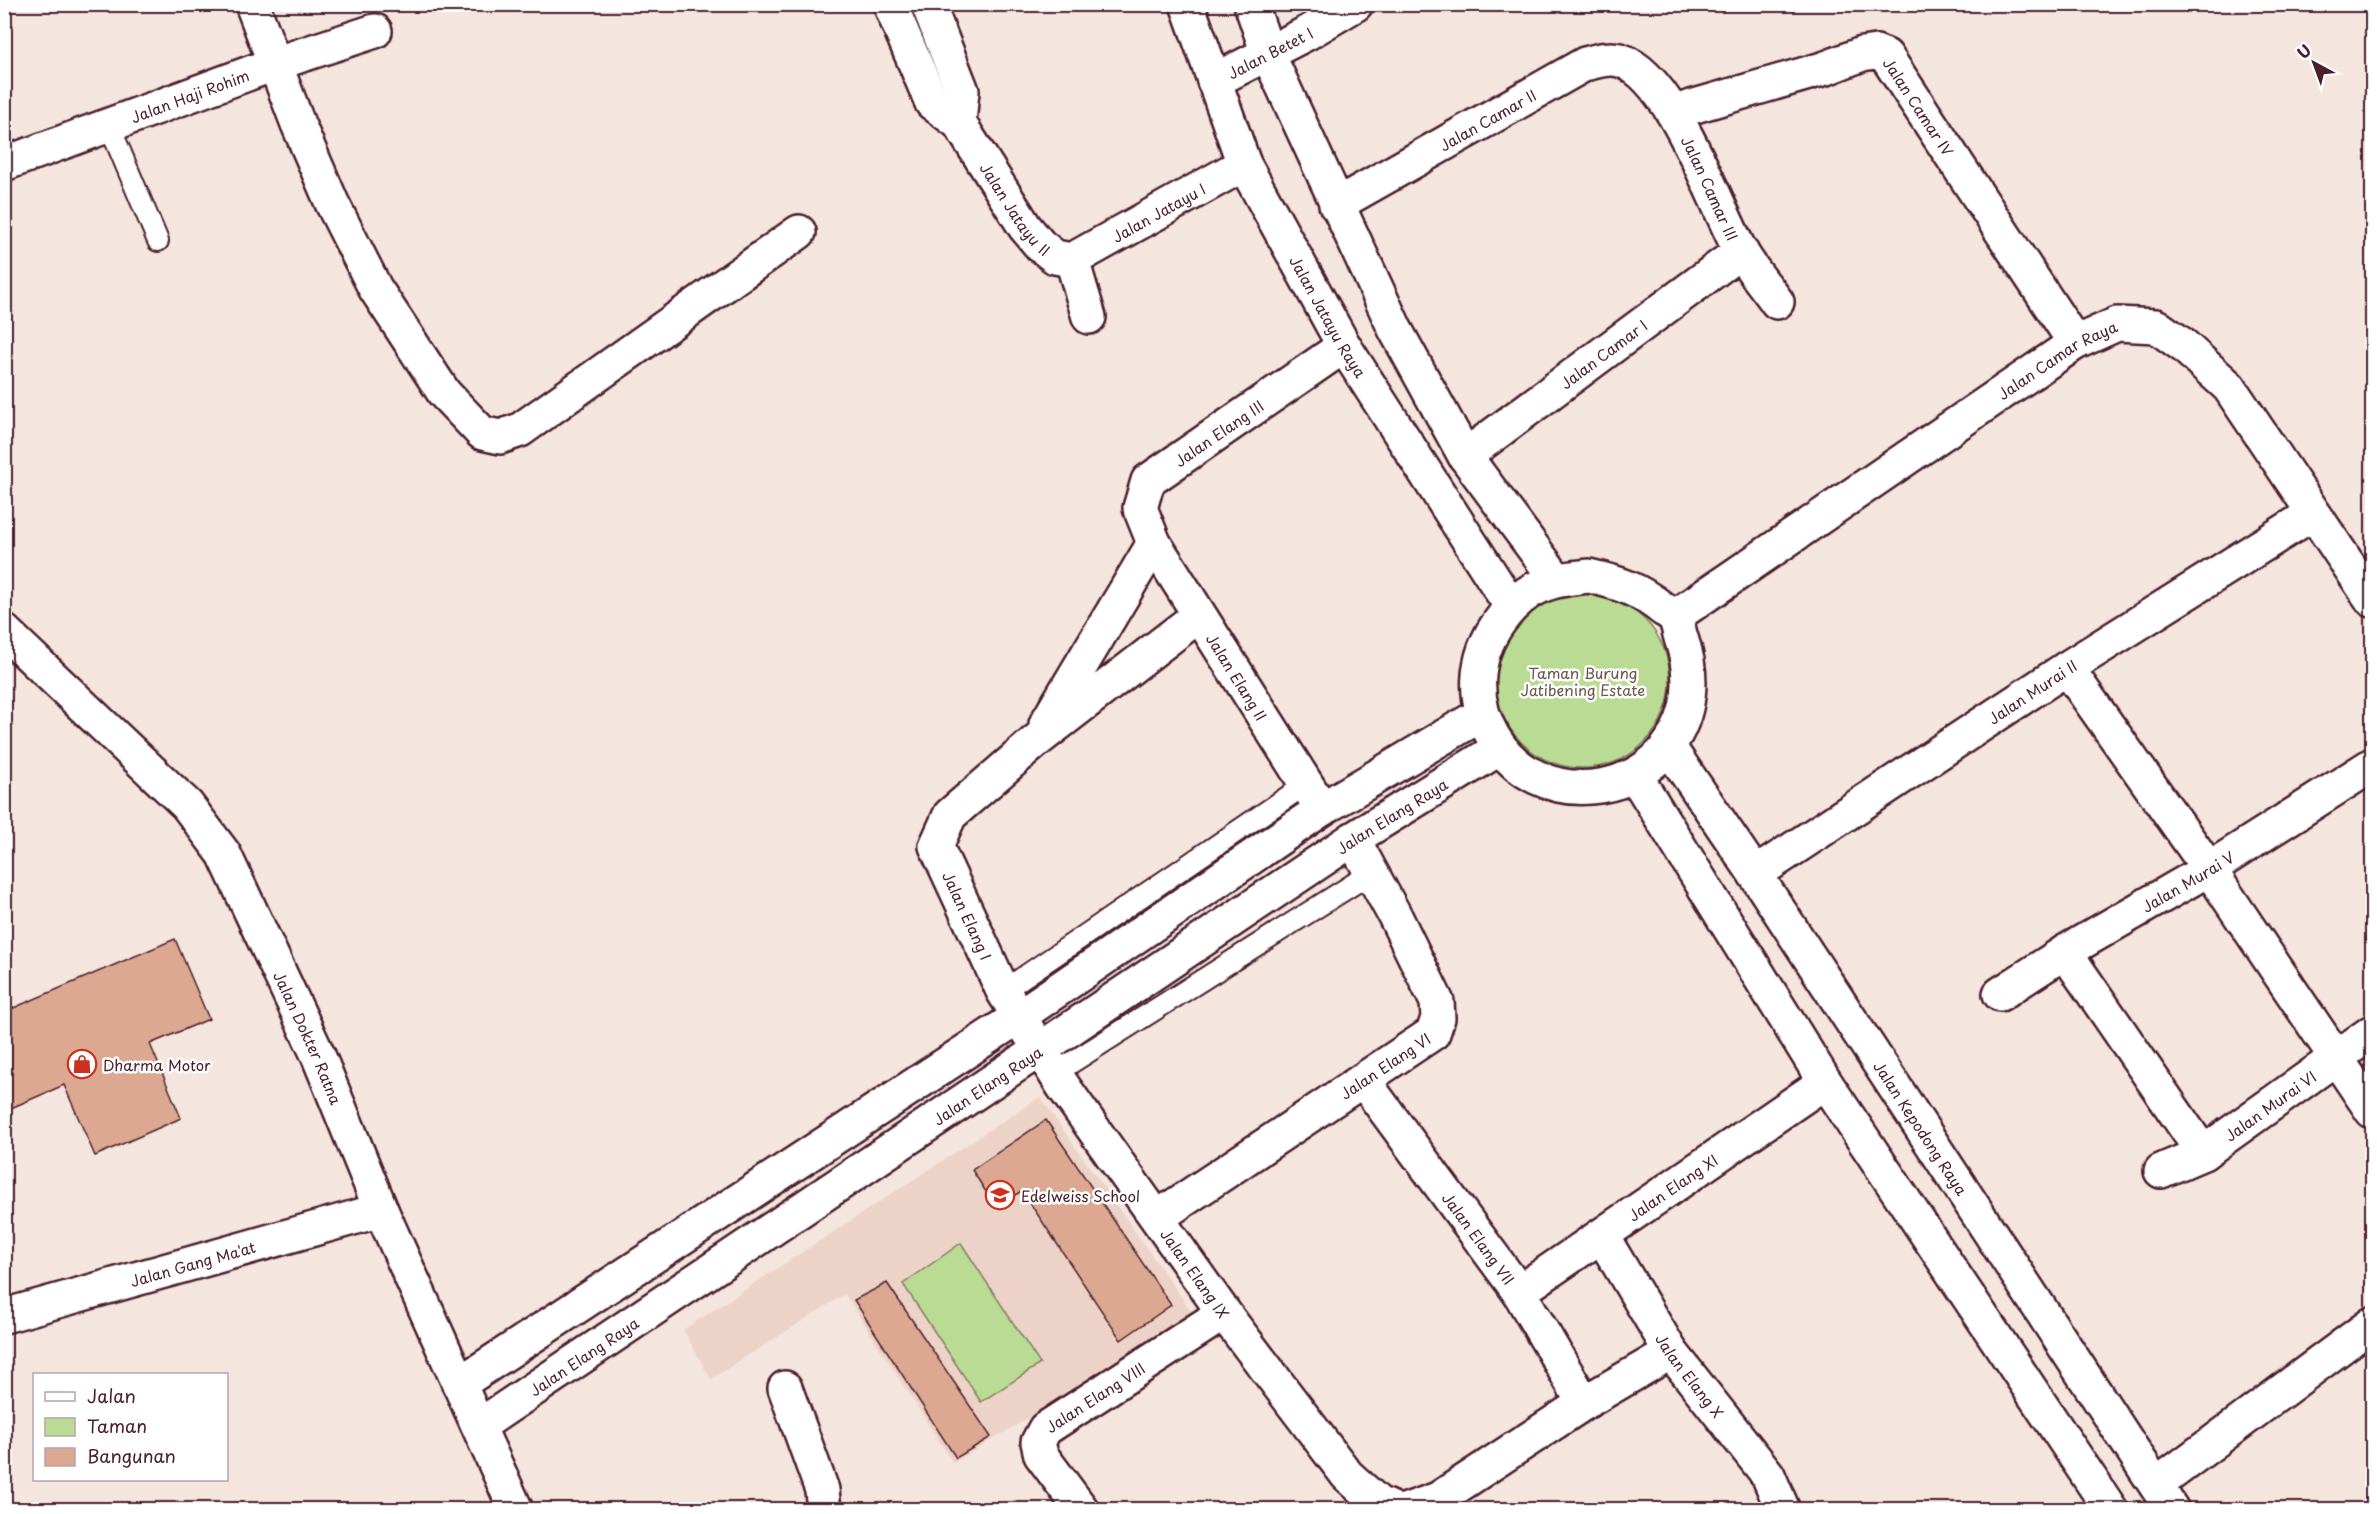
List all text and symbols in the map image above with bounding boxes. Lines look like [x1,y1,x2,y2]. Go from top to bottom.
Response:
street label: Jalan Betet I [1223,21,1317,84]
north arrow [2284,33,2344,93]
text: U [2291,38,2316,64]
street label: Jalan Camar IV [1878,52,1960,160]
street label: Jalan Haji Rohim [127,63,252,128]
street label: Jalan Camar II [1435,83,1540,156]
street label: Jalan Camar III [1676,132,1745,244]
street label: Jalan Jatayu II [975,158,1056,261]
street label: Jalan Jatayu I [1107,176,1210,247]
street label: Jalan Jatayu Raya [1285,251,1373,382]
street label: Jalan Camar I [1555,313,1652,394]
street label: Jalan Camar Raya [1992,314,2121,405]
street label: Jalan Elang III [1169,394,1268,471]
street label: Jalan Elang II [1201,629,1273,725]
street label: Jalan Murai II [1983,653,2081,729]
park label: Taman Burung Jatibening Estate [1521,661,1645,701]
street label: Jalan Elang Raya [1331,772,1452,859]
street label: Jalan Murai V [2137,845,2238,917]
street label: Jalan Elang I [938,867,999,964]
street label: Jalan Dokter Ratna [269,967,349,1108]
street label: Jalan Elang VI [1335,1026,1435,1104]
street label: Jalan Elang Raya [928,1039,1047,1130]
shop icon: Dharma Motor [66,1048,98,1080]
place label: Dharma Motor [103,1053,211,1076]
street label: Jalan Kepodong Raya [1869,1056,1974,1200]
street label: Jalan Murai VI [2219,1064,2321,1146]
street label: Jalan Elang XI [1623,1148,1722,1226]
school or university icon: Edelweiss School [984,1179,1016,1211]
place label: Edelweiss School [1021,1184,1140,1207]
street label: Jalan Elang VII [1437,1187,1521,1289]
street label: Jalan Elang IX [1156,1223,1236,1323]
street label: Jalan Gang Ma'at [127,1234,258,1292]
street label: Jalan Elang Raya [524,1310,643,1401]
street label: Jalan Elang X [1651,1329,1730,1422]
street label: Jalan Elang VIII [1041,1356,1149,1437]
legend [33,1373,228,1481]
text: Jalan [87,1382,136,1409]
text: Taman [87,1412,147,1439]
text: Bangunan [87,1442,176,1469]

